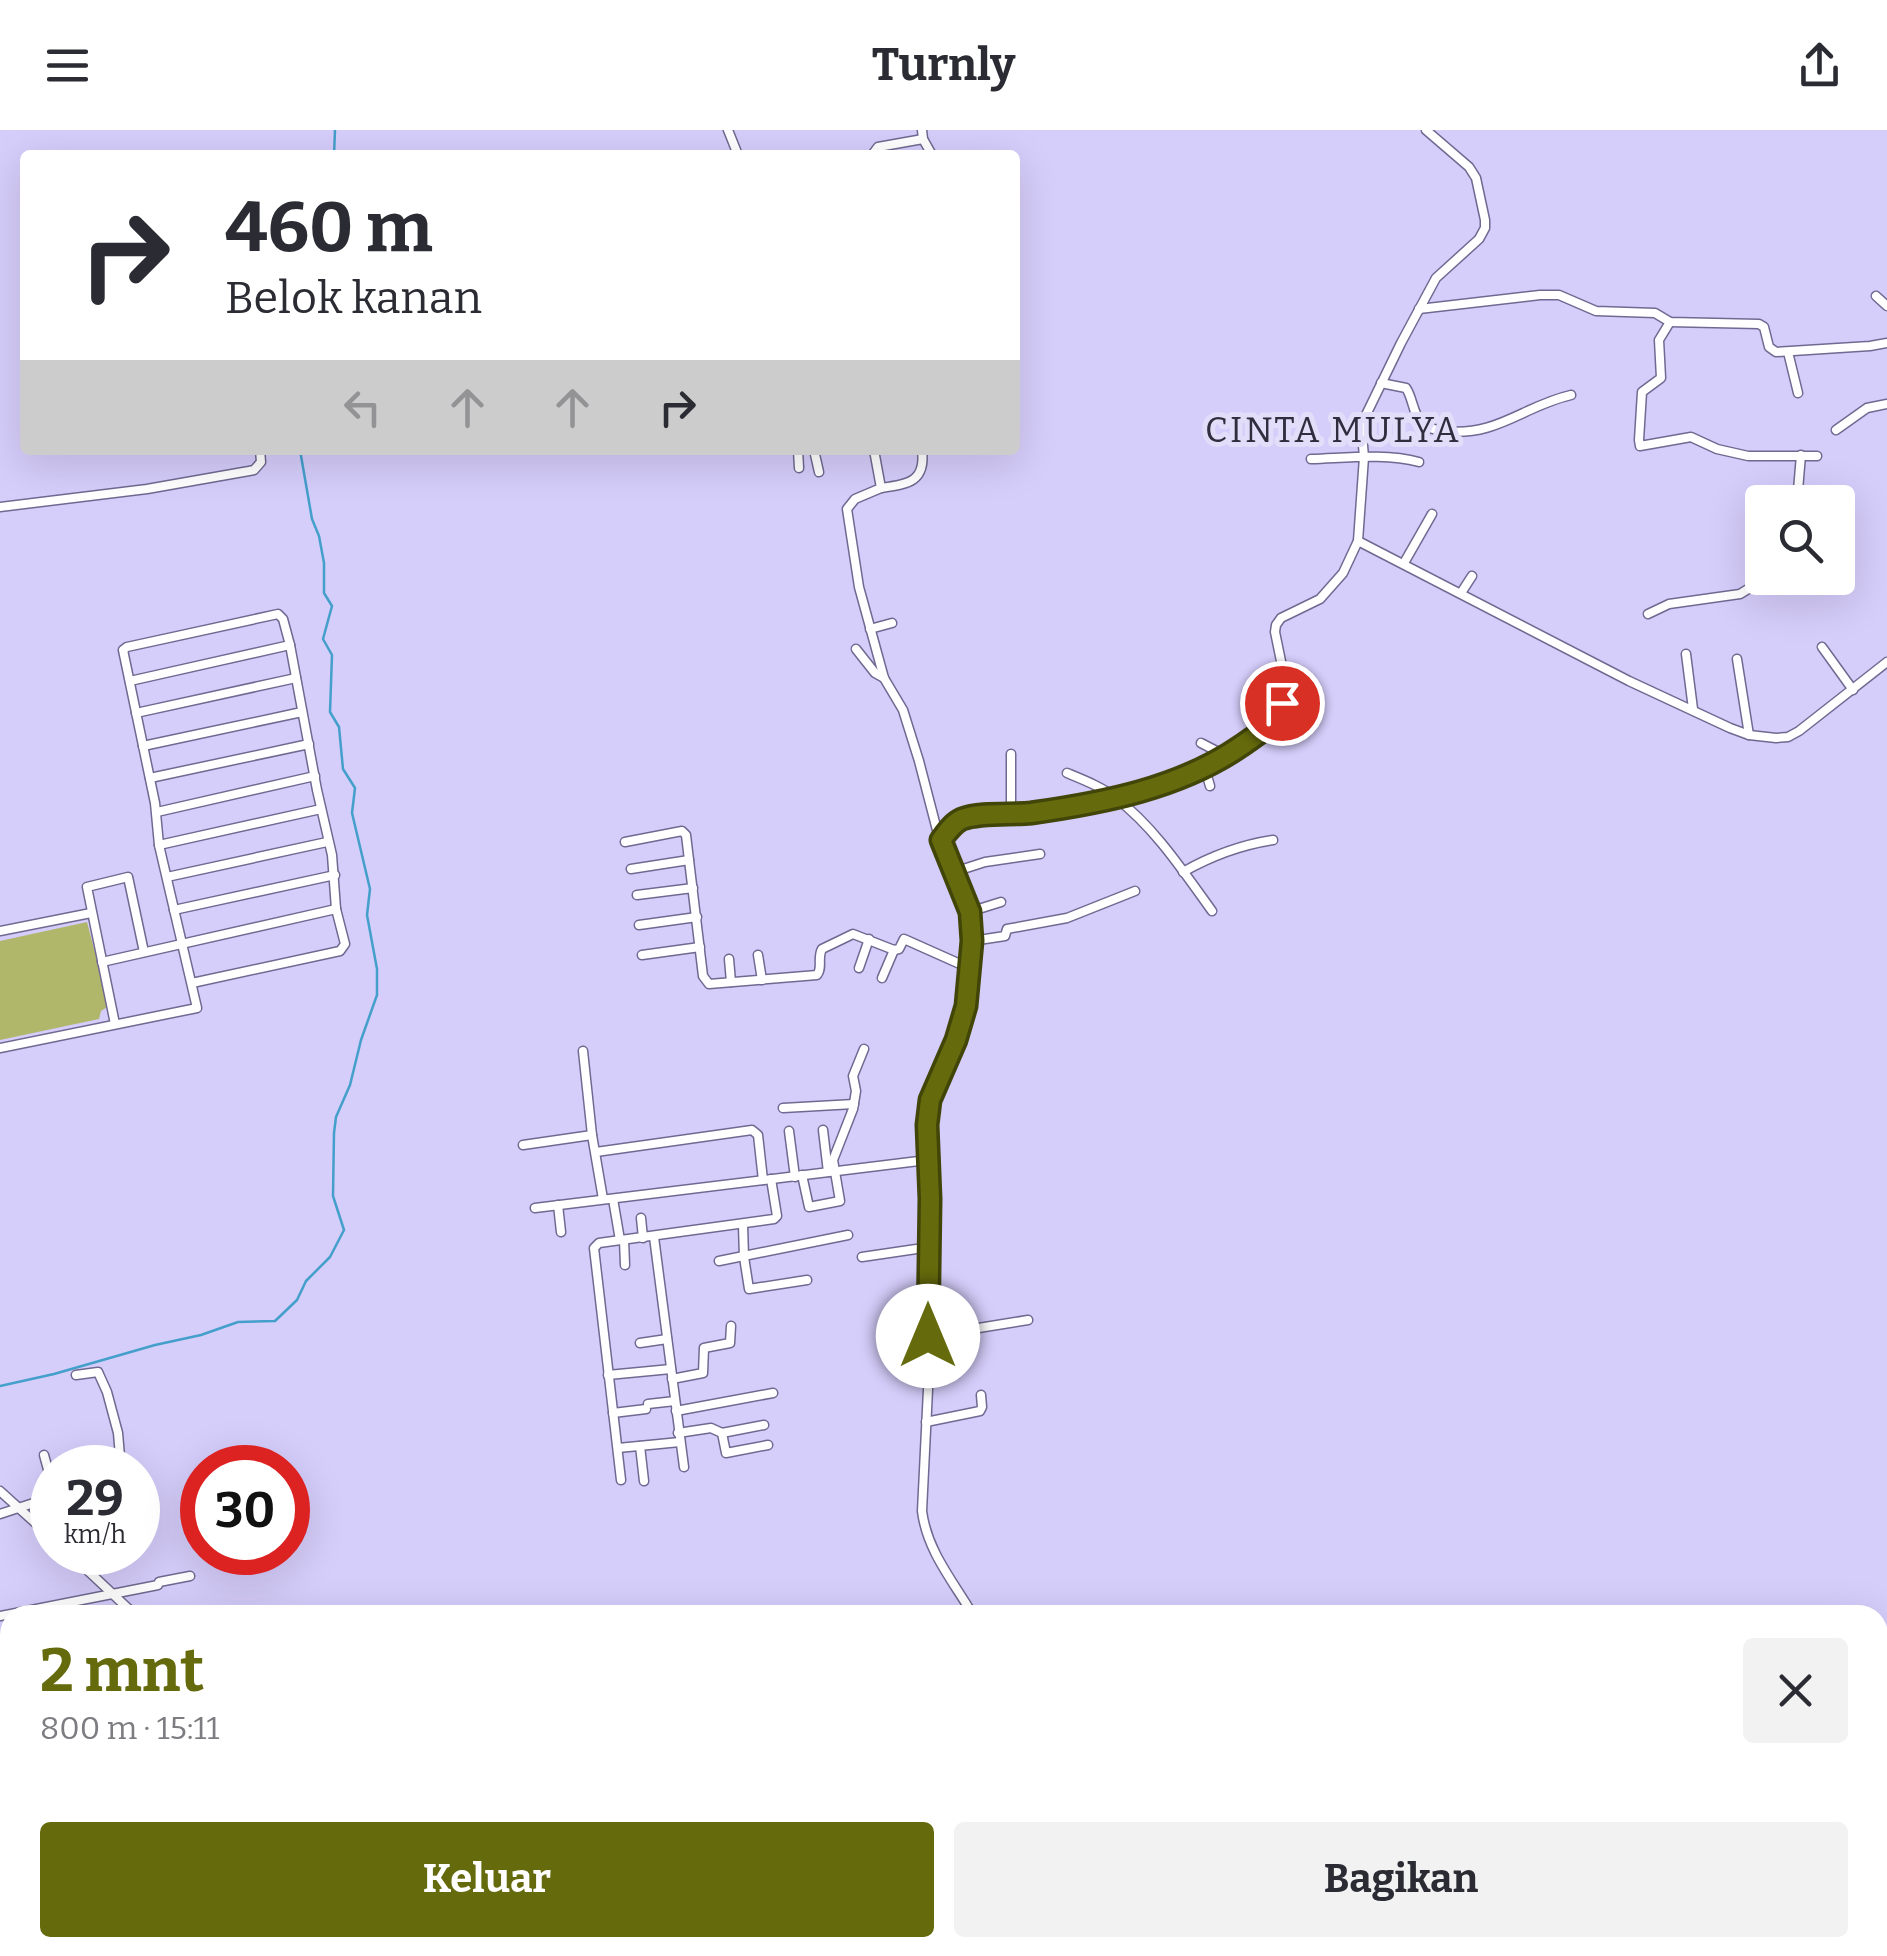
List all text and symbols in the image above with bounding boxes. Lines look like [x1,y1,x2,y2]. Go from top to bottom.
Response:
icon: menu [40,38,95,93]
text: Turnly [872,38,1015,92]
icon: share [1792,38,1847,93]
text: 460 m [225,186,433,270]
icon: right [60,190,190,320]
text: Belok kanan [225,271,482,325]
icon: left [335,380,390,435]
icon: ahead [440,380,495,435]
icon: ahead [545,380,600,435]
icon: right [650,380,705,435]
district label: CINTA MULYA [1205,409,1461,451]
map controls [1745,485,1855,595]
button: search [1745,485,1855,595]
pin [1240,661,1325,746]
icon: arrive [1255,676,1310,731]
position arrow [876,1284,980,1388]
speed limit sign: 30 [180,1445,310,1575]
text: 29 [66,1468,124,1528]
text: km/h [64,1520,126,1550]
text: 2 mnt [40,1635,204,1707]
button: close [1743,1638,1848,1743]
text: 800 m · 15:11 [40,1709,220,1747]
button: Keluar [40,1822,934,1937]
button: Bagikan [954,1822,1848,1937]

